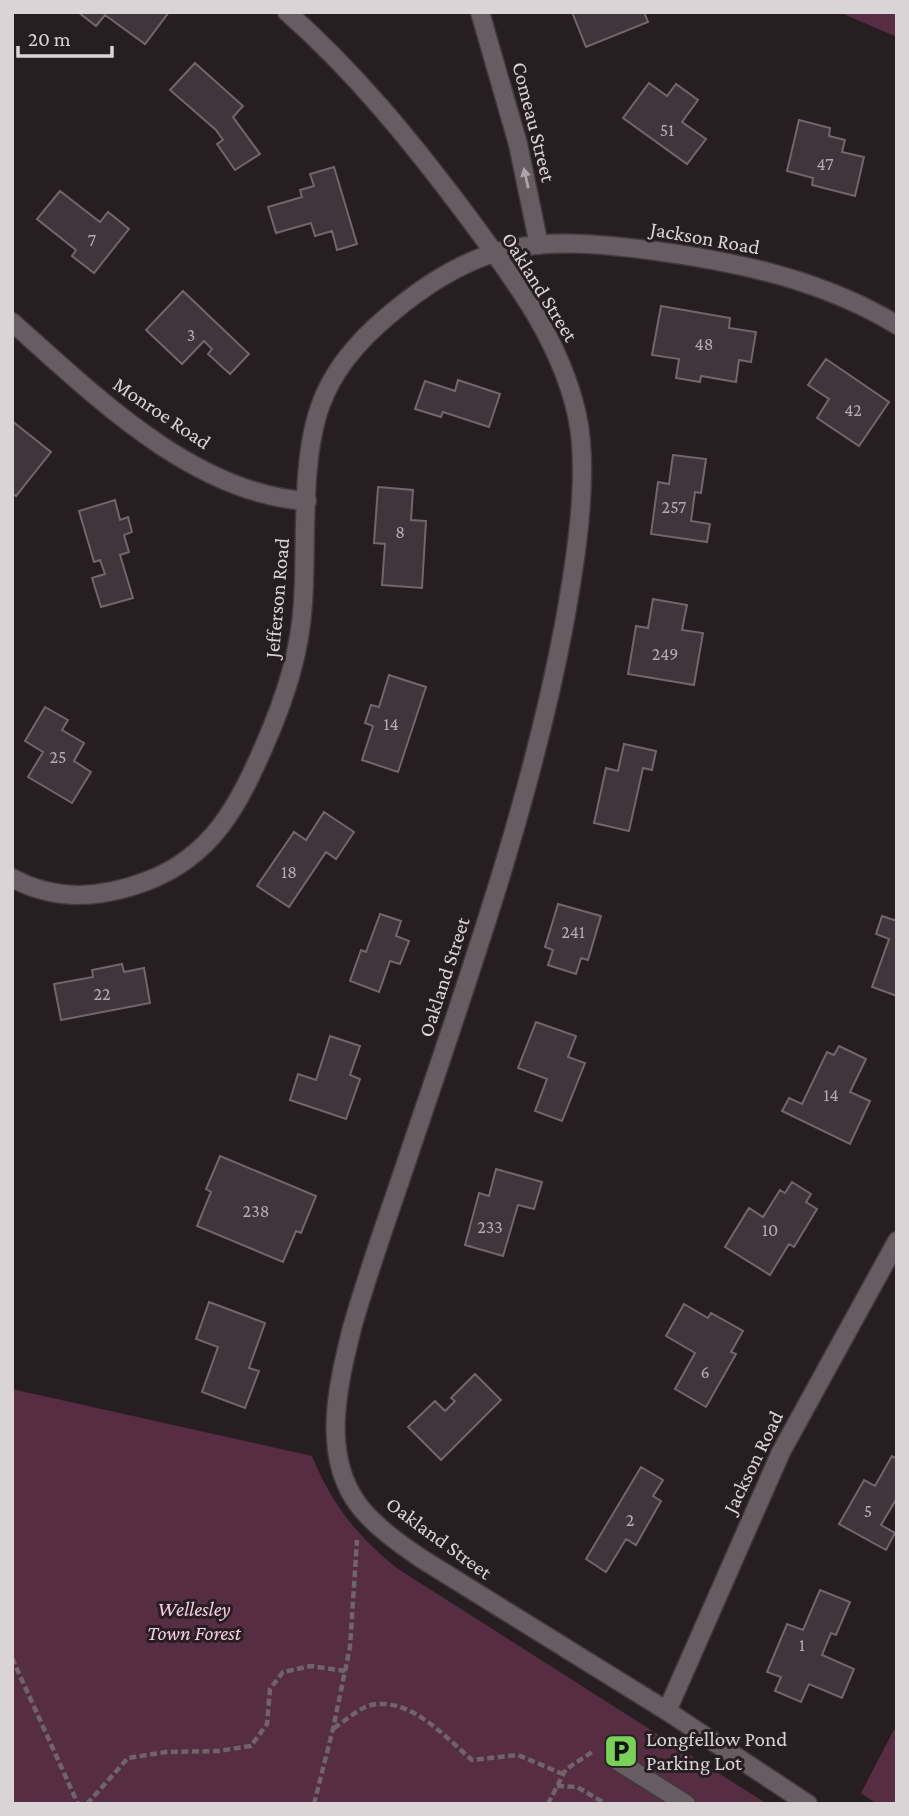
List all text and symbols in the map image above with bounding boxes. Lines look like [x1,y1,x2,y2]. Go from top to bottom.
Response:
scale bar [18,14,112,58]
text: 20 m [28,27,71,51]
street label: Comeau Street [508,60,561,185]
house number: 51 [660,120,674,140]
house number: 47 [816,154,834,174]
one-way arrow [520,167,531,189]
street label: Jackson Road [646,216,762,259]
street label: Oakland Street [497,228,584,347]
house number: 7 [88,230,96,250]
house number: 3 [187,325,195,345]
house number: 48 [695,334,713,354]
street label: Monroe Road [109,372,215,454]
house number: 42 [844,400,862,420]
house number: 257 [662,497,686,517]
house number: 8 [395,522,405,542]
street label: Jefferson Road [260,537,294,661]
house number: 249 [652,644,678,664]
house number: 14 [383,714,399,734]
house number: 25 [49,747,67,767]
house number: 18 [281,862,297,882]
street label: Oakland Street [413,913,475,1040]
house number: 241 [561,922,585,942]
house number: 22 [93,984,111,1004]
house number: 14 [823,1085,839,1105]
house number: 238 [243,1201,269,1221]
house number: 233 [477,1217,503,1237]
house number: 10 [762,1220,778,1240]
house number: 6 [700,1362,710,1382]
street label: Jackson Road [717,1407,788,1519]
street label: Oakland Street [382,1492,497,1585]
house number: 5 [864,1501,872,1521]
house number: 2 [626,1510,634,1530]
park label: Wellesley Town Forest [147,1597,242,1645]
house number: 1 [799,1635,805,1655]
place label: Longfellow Pond Parking Lot [646,1727,787,1775]
parking icon: Longfellow Pond Parking Lot [602,1732,640,1770]

